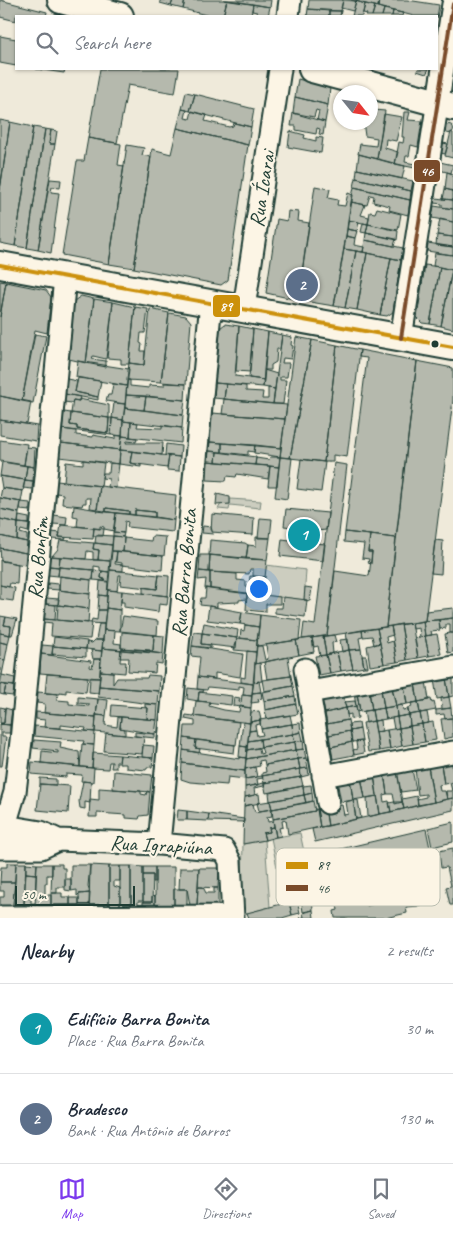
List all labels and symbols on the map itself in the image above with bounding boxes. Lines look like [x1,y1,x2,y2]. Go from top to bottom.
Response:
north arrow [333,85,378,130]
street label: Rua Ícarai [243,146,281,229]
line badge: 46 [413,159,441,183]
text: 46 [421,163,435,180]
pin: 2 [286,266,318,304]
line badge: 89 [212,294,241,318]
text: 89 [220,298,234,315]
unlabelled marker [430,339,440,349]
street label: Rua Barra Bonita [165,506,203,638]
street label: Rua Bonfim [21,515,55,600]
pin: 1 [288,516,320,554]
your location [246,576,272,602]
street label: Rua Igrapiúna [109,829,214,861]
legend [276,848,440,906]
text: 89 [317,857,331,874]
text: 46 [317,880,330,897]
scale bar [15,883,135,906]

